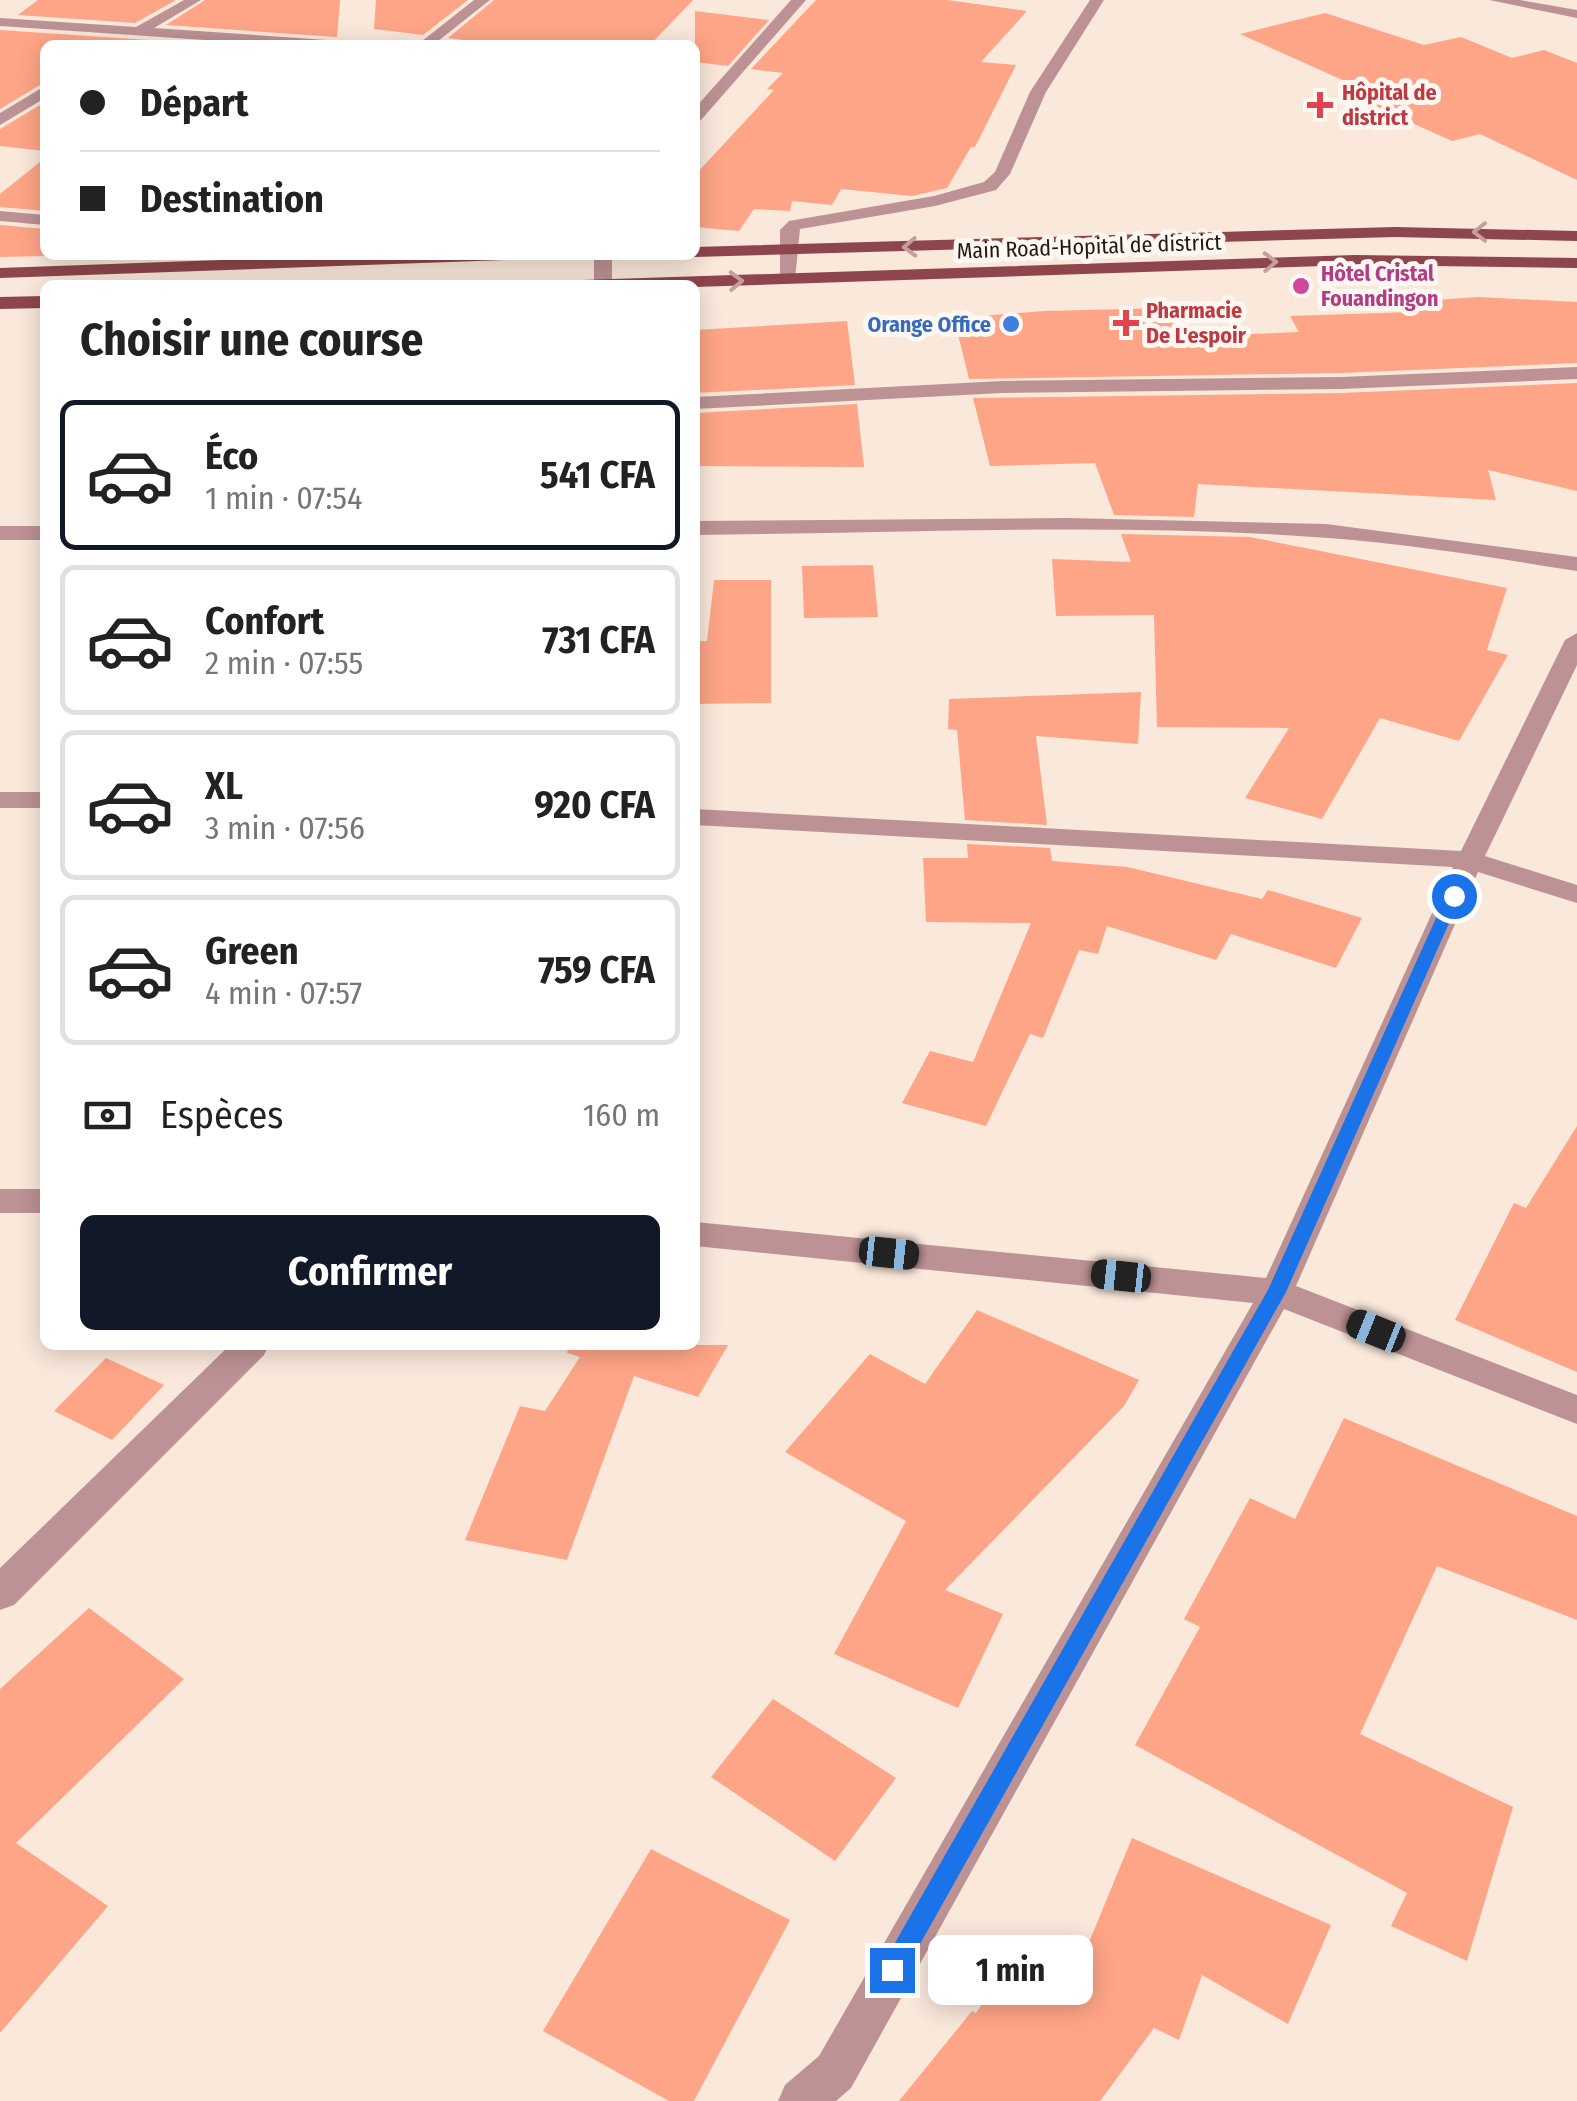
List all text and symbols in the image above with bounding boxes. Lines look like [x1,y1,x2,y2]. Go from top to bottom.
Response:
place label: Hôpital de district [1342,79,1437,131]
text: Départ [140,80,248,126]
marker: Hôpital de district [1307,92,1333,118]
text: Destination [140,176,324,222]
one-way arrow [1471,221,1486,243]
street label: Main Road-Hopital de district [956,228,1223,265]
one-way arrow [901,236,917,257]
one-way arrow [1263,252,1279,273]
place label: Hôtel Cristal Fouandingon [1321,260,1439,312]
one-way arrow [728,270,744,291]
marker: Hôtel Cristal Fouandingon [1290,275,1312,297]
place label: Pharmacie De L'espoir [1146,297,1247,349]
place label: Orange Office [868,311,991,338]
marker: Pharmacie De L'espoir [1115,312,1137,334]
text: Choisir une course [80,313,423,367]
marker: Orange Office [1000,313,1022,335]
icon: car [85,430,175,520]
text: Éco [205,433,258,479]
text: 541 CFA [540,452,655,498]
text: 1 min · 07:54 [205,479,363,517]
icon: car [85,595,175,685]
text: Confort [205,598,324,644]
text: 731 CFA [542,617,655,663]
text: 2 min · 07:55 [205,644,363,682]
icon: car [85,760,175,850]
text: XL [205,763,243,809]
text: 920 CFA [534,782,655,828]
text: 3 min · 07:56 [205,809,365,847]
route start [1432,874,1477,919]
icon: car [85,925,175,1015]
text: Green [205,928,299,974]
text: 759 CFA [538,947,655,993]
text: 4 min · 07:57 [205,974,362,1012]
icon: cash [80,1088,135,1143]
text: Espèces [160,1092,283,1138]
text: 160 m [583,1096,660,1134]
button: Confirmer [80,1215,660,1330]
car [858,1235,920,1271]
car [1090,1258,1152,1294]
car [1343,1306,1409,1356]
callout: 1 min [927,1935,1092,2005]
route end [870,1948,915,1993]
text: 1 min [976,1951,1045,1989]

